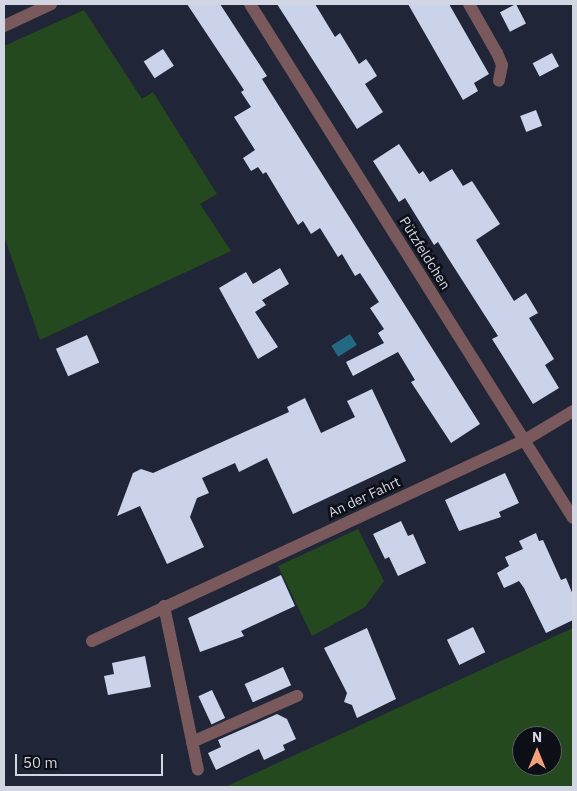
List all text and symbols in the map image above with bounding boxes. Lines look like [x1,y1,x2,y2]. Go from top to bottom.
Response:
street label: Pützfeldchen [396,214,454,292]
street label: An der Fahrt [325,473,403,521]
north arrow [512,726,562,776]
text: N [532,728,542,746]
scale bar [18,744,165,776]
text: 50 m [23,753,58,772]

